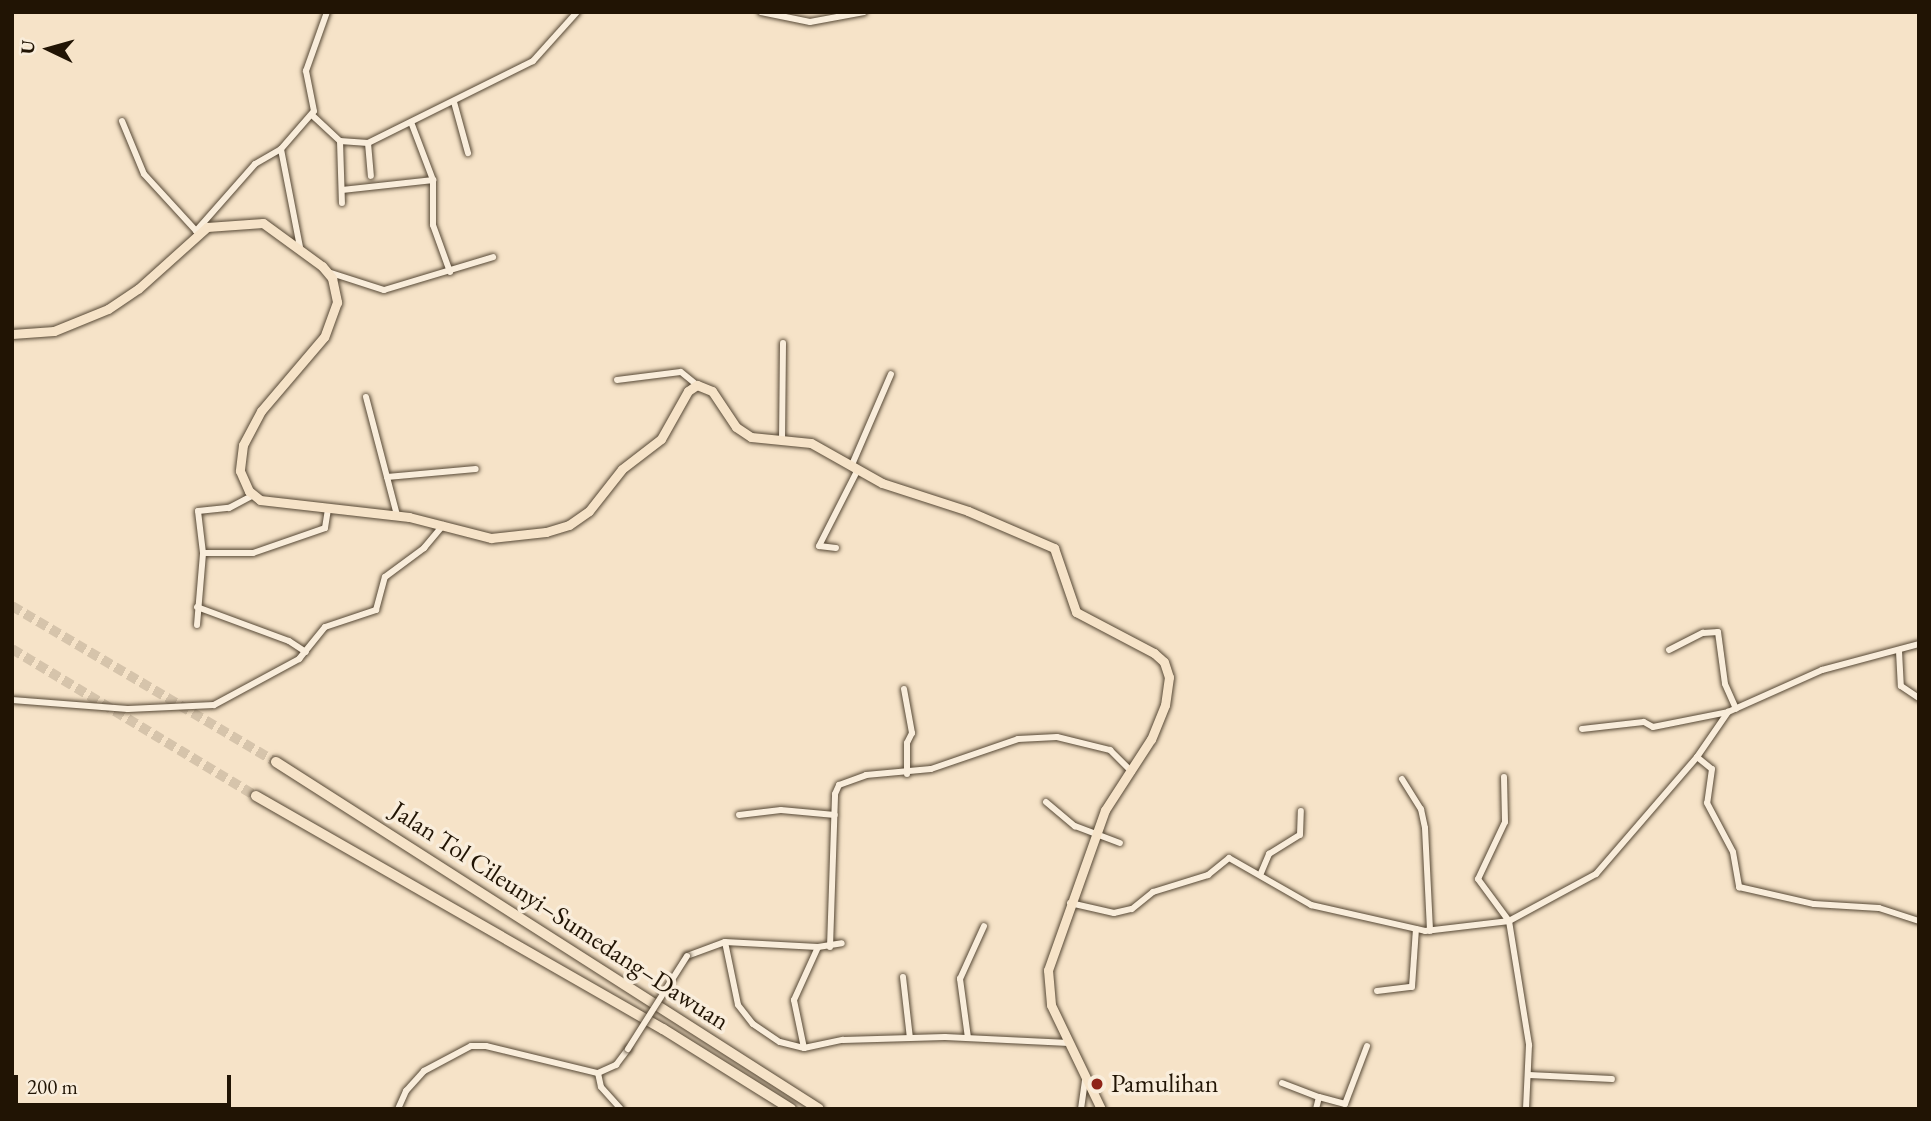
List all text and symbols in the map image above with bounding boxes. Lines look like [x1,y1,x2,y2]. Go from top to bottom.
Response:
north arrow [14,14,84,84]
text: U [15,39,41,55]
street label: Jalan Tol Cileunyi–Sumedang–Dawuan [385,795,735,1037]
scale bar [18,1062,234,1106]
place label: Pamulihan [1111,1068,1218,1100]
text: 200 m [27,1073,78,1100]
marker: Pamulihan [1089,1076,1105,1092]

